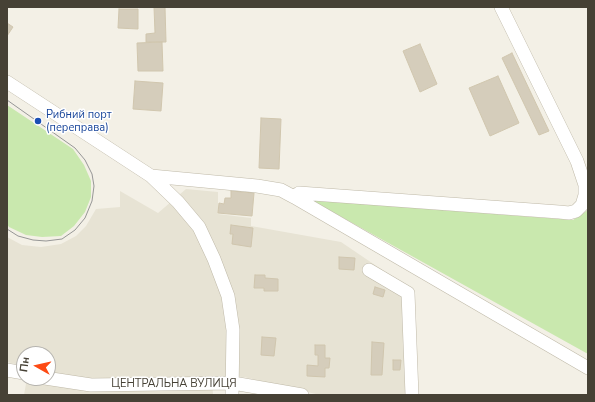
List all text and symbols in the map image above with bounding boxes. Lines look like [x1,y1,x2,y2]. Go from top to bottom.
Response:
place label: Рибний порт (переправа) [46,108,112,134]
marker: Рибний порт (переправа) [33,116,43,126]
north arrow [16,346,56,386]
text: Пн [16,356,33,373]
street label: ЦЕНТРАЛЬНА ВУЛИЦЯ [111,377,237,391]

